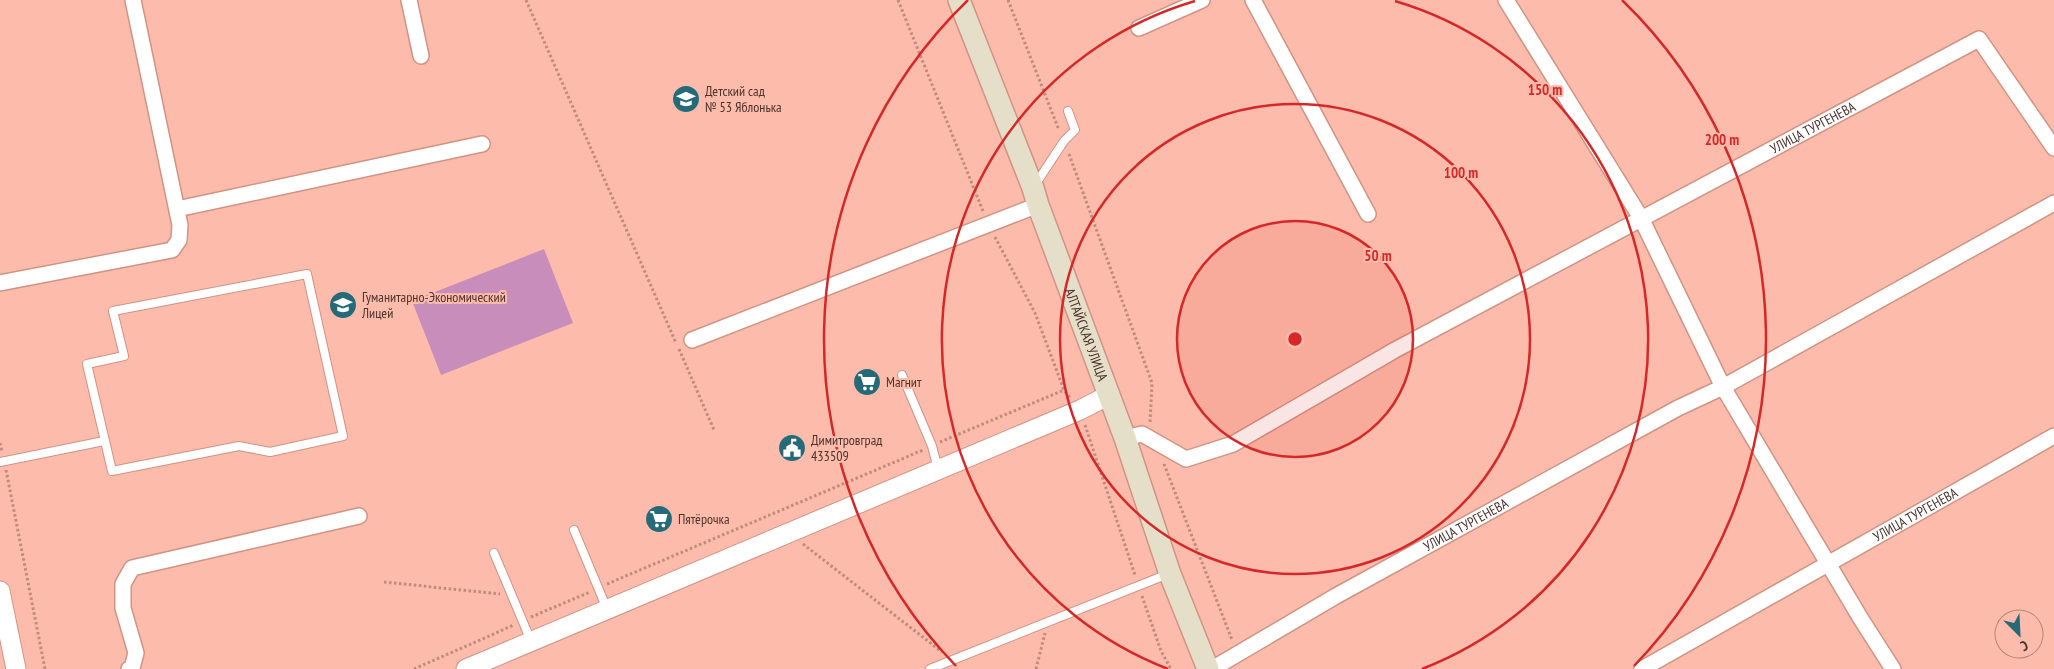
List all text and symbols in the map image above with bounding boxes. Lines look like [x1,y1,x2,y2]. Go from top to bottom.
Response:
text: 150 m [1528,80,1562,99]
place label: Детский сад № 53 Яблонька [705,82,782,116]
school or university icon: Детский сад № 53 Яблонька [671,84,701,114]
street label: УЛИЦА ТУРГЕНЕВА [1767,97,1859,158]
text: 200 m [1705,130,1739,149]
text: 100 m [1444,163,1478,182]
text: 50 m [1364,246,1392,265]
street label: АЛТАЙСКАЯ УЛИЦА [1061,286,1112,384]
place label: Гуманитарно-Экономический Лицей [361,288,506,322]
school or university icon: Гуманитарно-Экономический Лицей [328,290,358,320]
centre of rings [1286,330,1304,348]
supermarket icon: Магнит [852,367,882,397]
place label: Магнит [886,373,922,391]
place label: Димитровград 433509 [811,431,882,465]
public building icon: Димитровград 433509 [777,433,807,463]
street label: УЛИЦА ТУРГЕНЕВА [1870,483,1961,545]
street label: УЛИЦА ТУРГЕНЕВА [1420,494,1512,555]
supermarket icon: Пятёрочка [644,504,674,534]
place label: Пятёрочка [678,510,730,528]
north arrow [1994,609,2044,659]
text: С [2017,636,2031,656]

